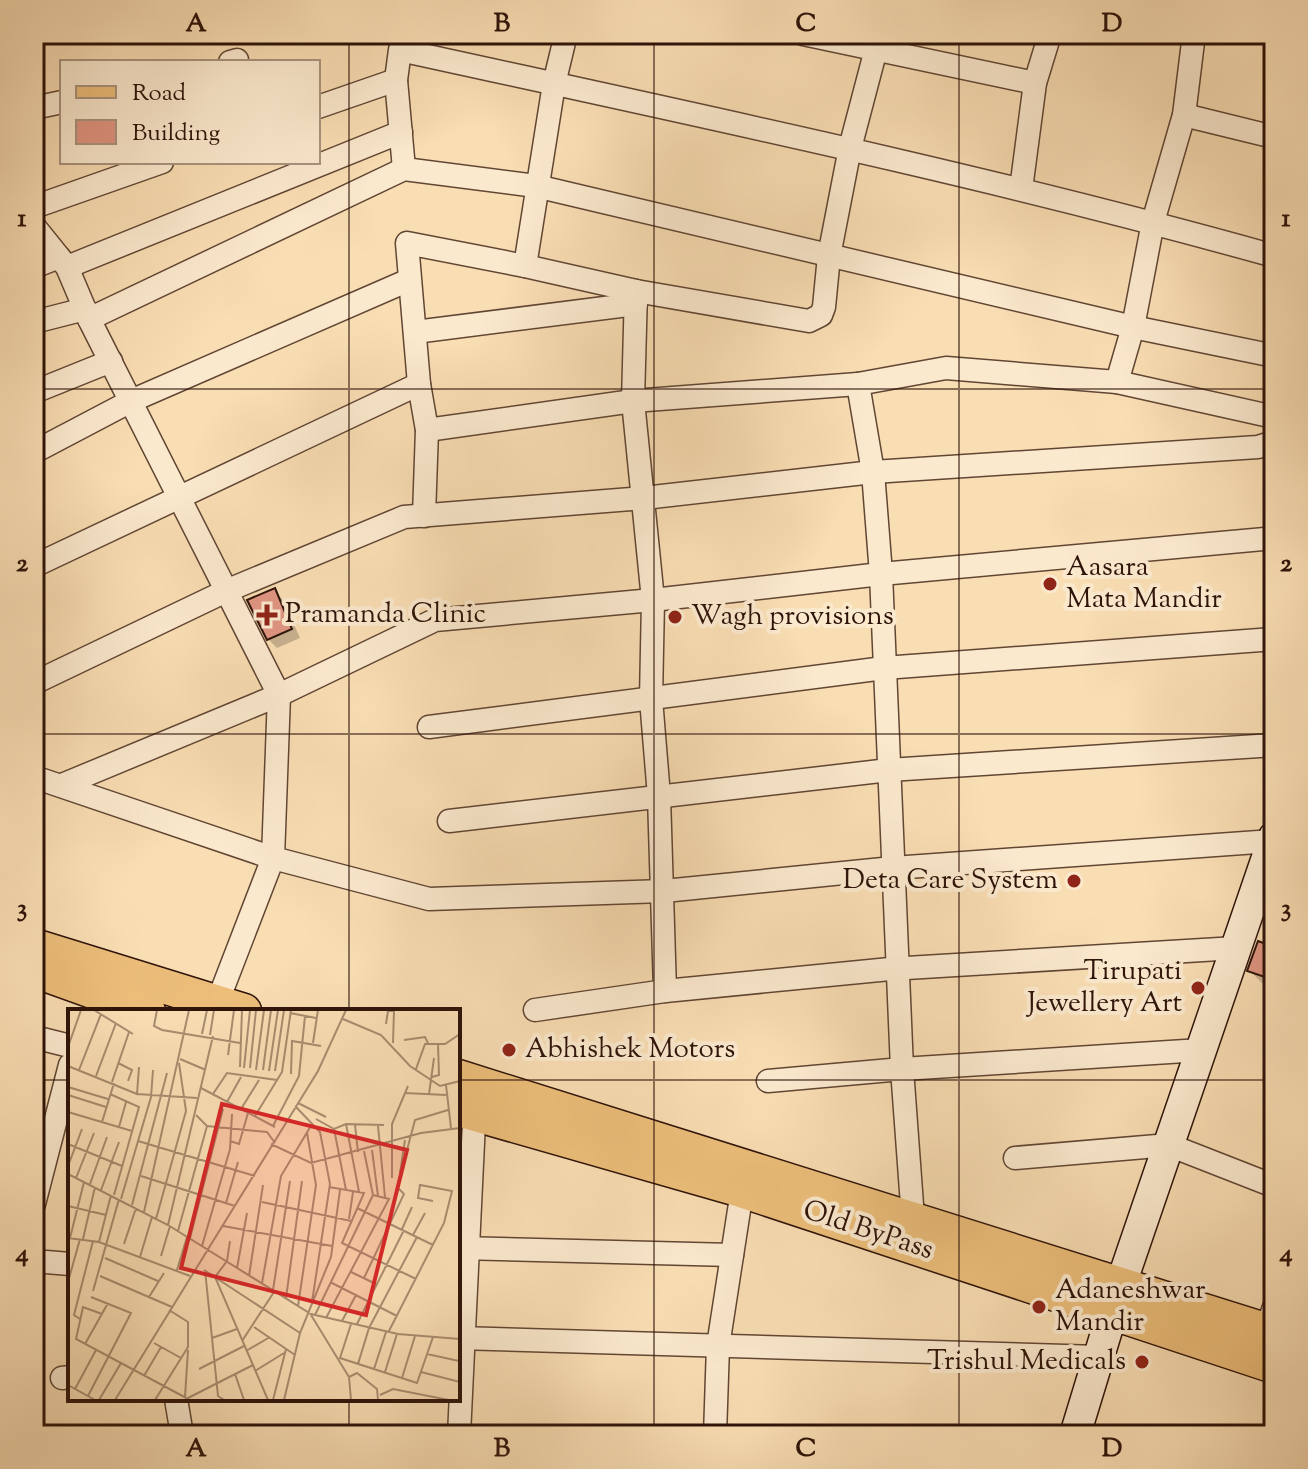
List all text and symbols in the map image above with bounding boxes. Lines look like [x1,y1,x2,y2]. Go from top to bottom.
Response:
text: A [185,6,207,43]
text: B [494,6,511,43]
text: C [796,6,816,43]
text: D [1102,6,1122,43]
legend [60,60,320,164]
text: Road [132,77,186,111]
text: Building [132,117,221,151]
text: 1 [18,201,27,238]
text: 1 [1282,201,1291,238]
text: 2 [16,546,29,583]
text: 2 [1280,546,1293,583]
place label: Aasara Mata Mandir [1066,548,1222,620]
marker: Aasara Mata Mandir [1041,575,1059,593]
place label: Pramanda Clinic [285,595,486,635]
place label: Wagh provisions [691,597,894,637]
marker: Pramanda Clinic [256,604,278,626]
marker: Wagh provisions [666,608,684,626]
place label: Deta Care System [843,861,1058,901]
marker: Deta Care System [1065,872,1083,890]
text: 3 [17,891,27,928]
text: 3 [1281,891,1291,928]
place label: Tirupati Jewellery Art [1025,952,1182,1024]
marker: Tirupati Jewellery Art [1189,979,1207,997]
inset map [68,1009,460,1401]
place label: Abhishek Motors [525,1030,735,1070]
marker: Abhishek Motors [500,1041,518,1059]
street label: Old ByPass [798,1191,938,1271]
text: 4 [14,1236,29,1273]
text: 4 [1278,1236,1293,1273]
place label: Adaneshwar Mandir [1055,1271,1206,1343]
marker: Adaneshwar Mandir [1030,1298,1048,1316]
place label: Trishul Medicals [927,1342,1126,1382]
marker: Trishul Medicals [1133,1353,1151,1371]
text: A [185,1431,207,1468]
text: B [494,1431,511,1468]
text: C [796,1431,816,1468]
text: D [1102,1431,1122,1468]

